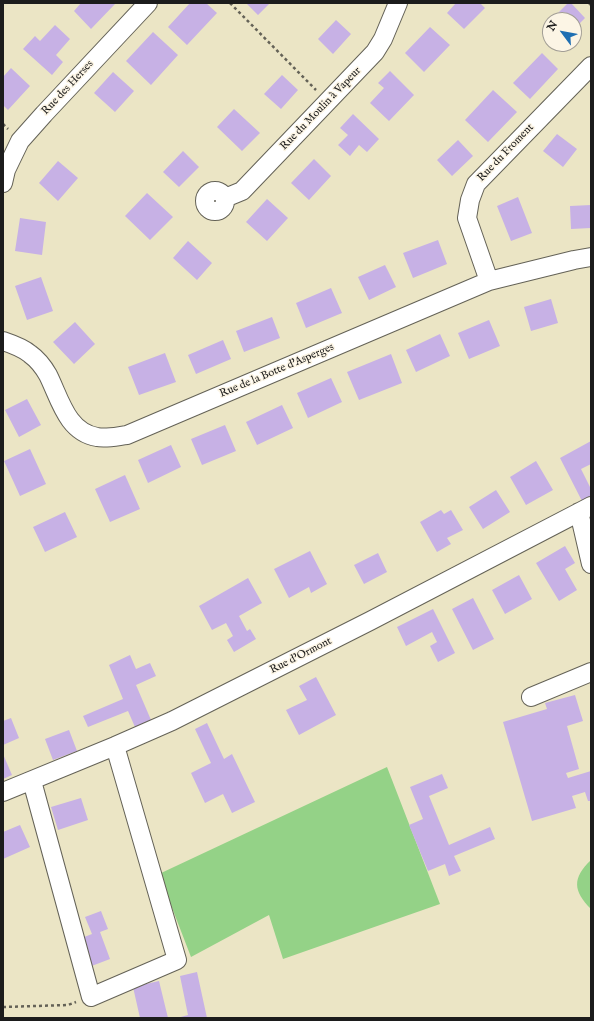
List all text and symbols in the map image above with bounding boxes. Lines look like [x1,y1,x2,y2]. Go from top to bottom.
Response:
north arrow [542,12,582,52]
text: N [544,18,561,34]
street label: Rue des Herses [39,58,97,118]
street label: Rue du Moulin à Vapeur [278,65,364,153]
street label: Rue du Froment [475,121,537,185]
street label: Rue de la Botte d'Asperges [218,341,336,401]
street label: Rue d'Ormont [268,635,334,677]

